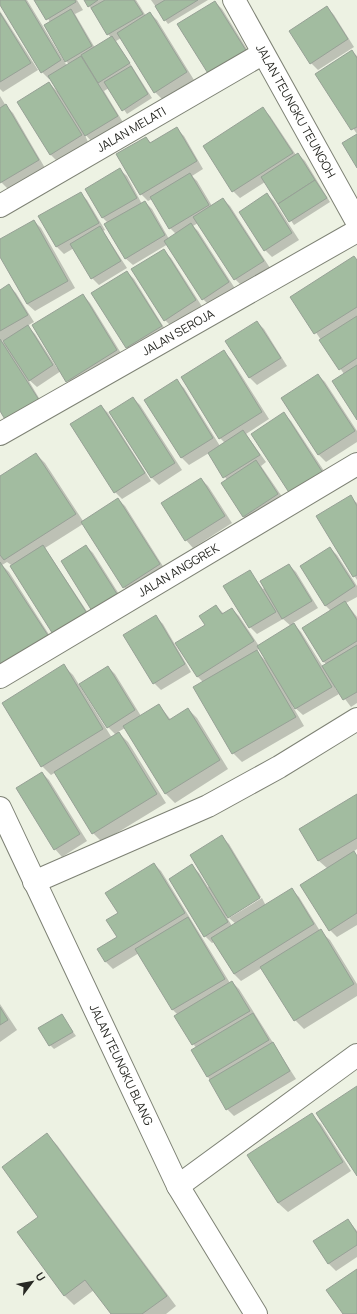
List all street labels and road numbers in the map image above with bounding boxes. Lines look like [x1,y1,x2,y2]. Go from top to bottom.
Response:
street label: JALAN TEUNGKU TEUNGOH [252,41,340,181]
street label: JALAN MELATI [94,103,169,156]
street label: JALAN SEROJA [139,305,218,360]
street label: JALAN ANGGREK [135,539,223,601]
street label: JALAN TEUNGKU BLANG [86,1001,158,1129]

